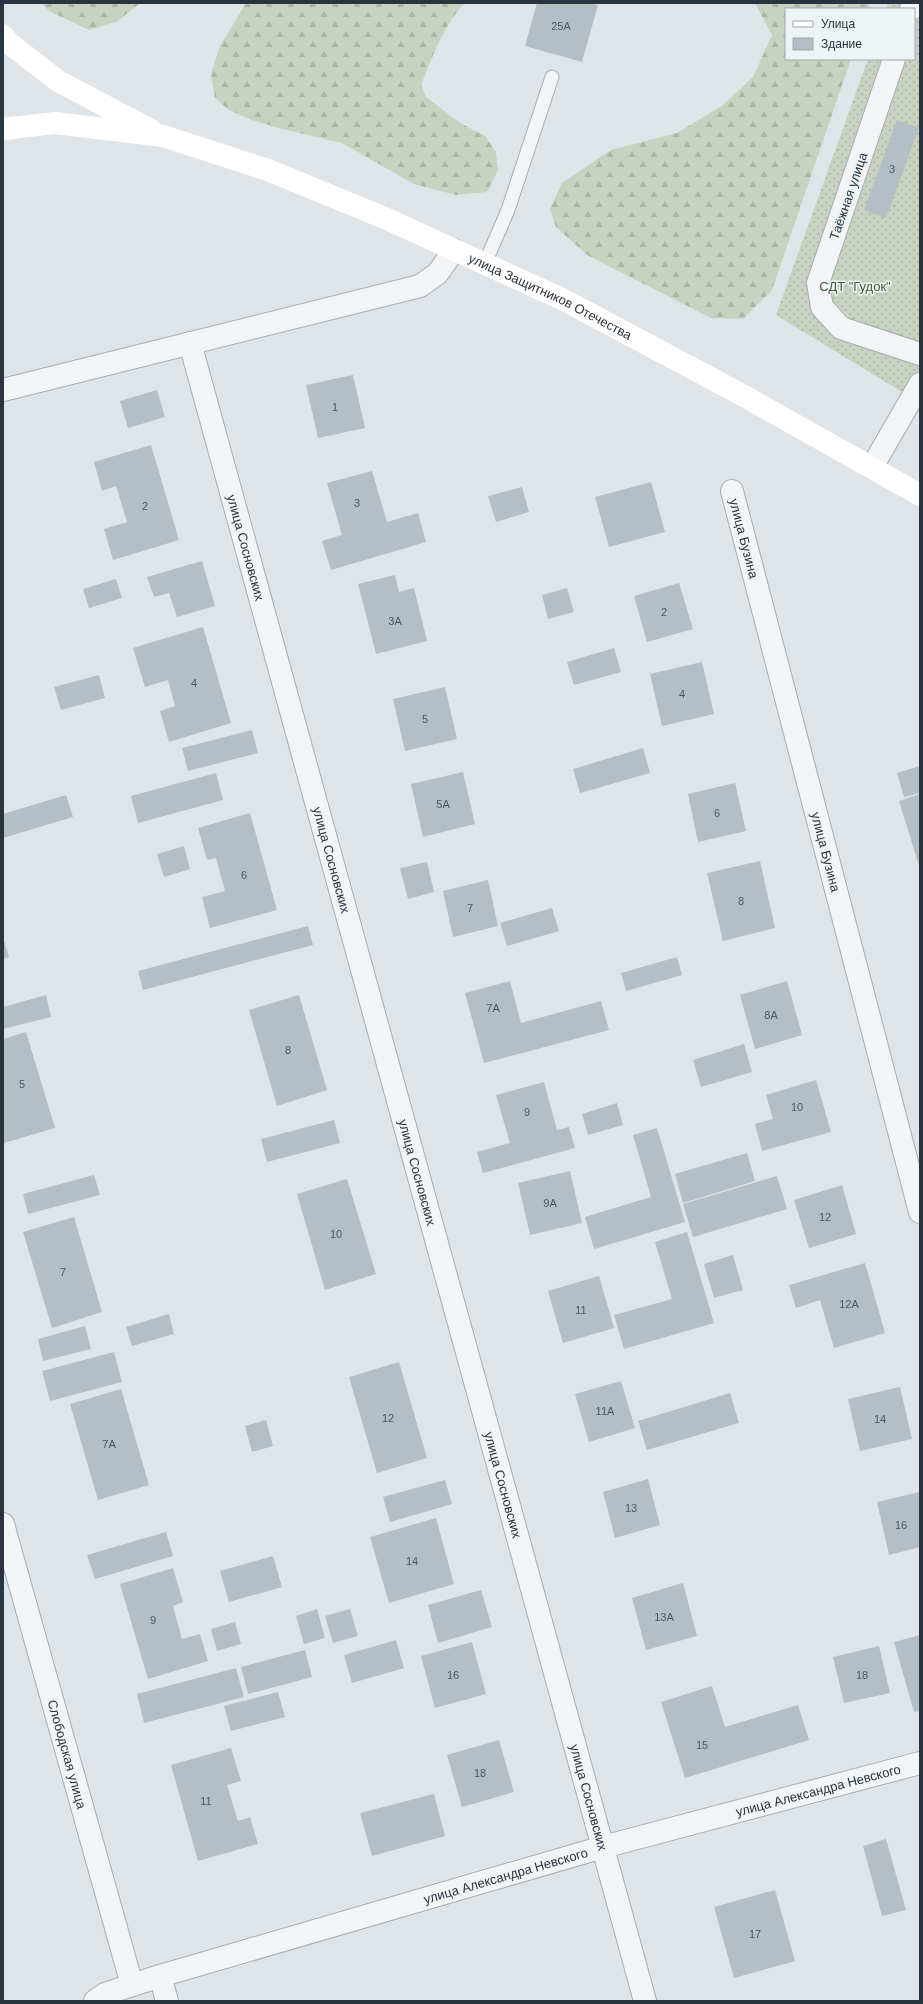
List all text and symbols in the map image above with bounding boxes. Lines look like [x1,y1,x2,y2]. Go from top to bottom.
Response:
legend [785,8,915,60]
text: Улица [821,17,855,31]
house number: 25А [551,20,571,32]
text: Здание [821,37,862,51]
street label: Таёжная улица [827,150,871,242]
house number: 3 [889,163,895,175]
street label: улица Защитников Отечества [466,250,635,343]
park label: СДТ "Гудок" [819,279,891,294]
house number: 1 [332,401,338,413]
street label: улица Сосновских [224,493,267,603]
house number: 3 [354,497,360,509]
street label: улица Бузина [726,497,762,581]
house number: 2 [142,500,148,512]
house number: 2 [661,606,667,618]
house number: 3А [388,615,402,627]
house number: 4 [191,677,197,689]
house number: 4 [679,688,685,700]
house number: 5 [422,713,428,725]
house number: 5А [436,798,450,810]
street label: улица Сосновских [310,805,353,915]
house number: 6 [714,807,720,819]
street label: улица Бузина [808,811,843,894]
house number: 6 [241,869,247,881]
house number: 8 [738,895,744,907]
house number: 7 [467,902,473,914]
house number: 7А [486,1002,500,1014]
house number: 8А [764,1009,778,1021]
house number: 8 [285,1044,291,1056]
house number: 5 [19,1078,25,1090]
house number: 10 [791,1101,803,1113]
house number: 9 [524,1106,530,1118]
street label: улица Сосновских [395,1118,439,1228]
house number: 9А [543,1197,557,1209]
house number: 12 [819,1211,831,1223]
house number: 10 [330,1228,342,1240]
house number: 7 [60,1266,66,1278]
house number: 12А [839,1298,859,1310]
house number: 11 [575,1304,587,1316]
house number: 11А [596,1405,615,1417]
house number: 12 [382,1412,394,1424]
house number: 14 [874,1413,886,1425]
street label: улица Сосновских [481,1430,525,1540]
house number: 7А [102,1438,116,1450]
house number: 13 [625,1502,637,1514]
house number: 16 [895,1519,907,1531]
house number: 14 [406,1555,418,1567]
house number: 13А [654,1611,674,1623]
house number: 9 [150,1614,156,1626]
house number: 16 [447,1669,459,1681]
house number: 18 [856,1669,868,1681]
street label: Слободская улица [45,1698,90,1811]
house number: 15 [696,1739,708,1751]
street label: улица Сосновских [567,1743,610,1853]
street label: улица Александра Невского [734,1761,902,1820]
house number: 18 [474,1767,486,1779]
house number: 11 [200,1795,212,1807]
street label: улица Александра Невского [422,1845,589,1907]
house number: 17 [749,1928,761,1940]

